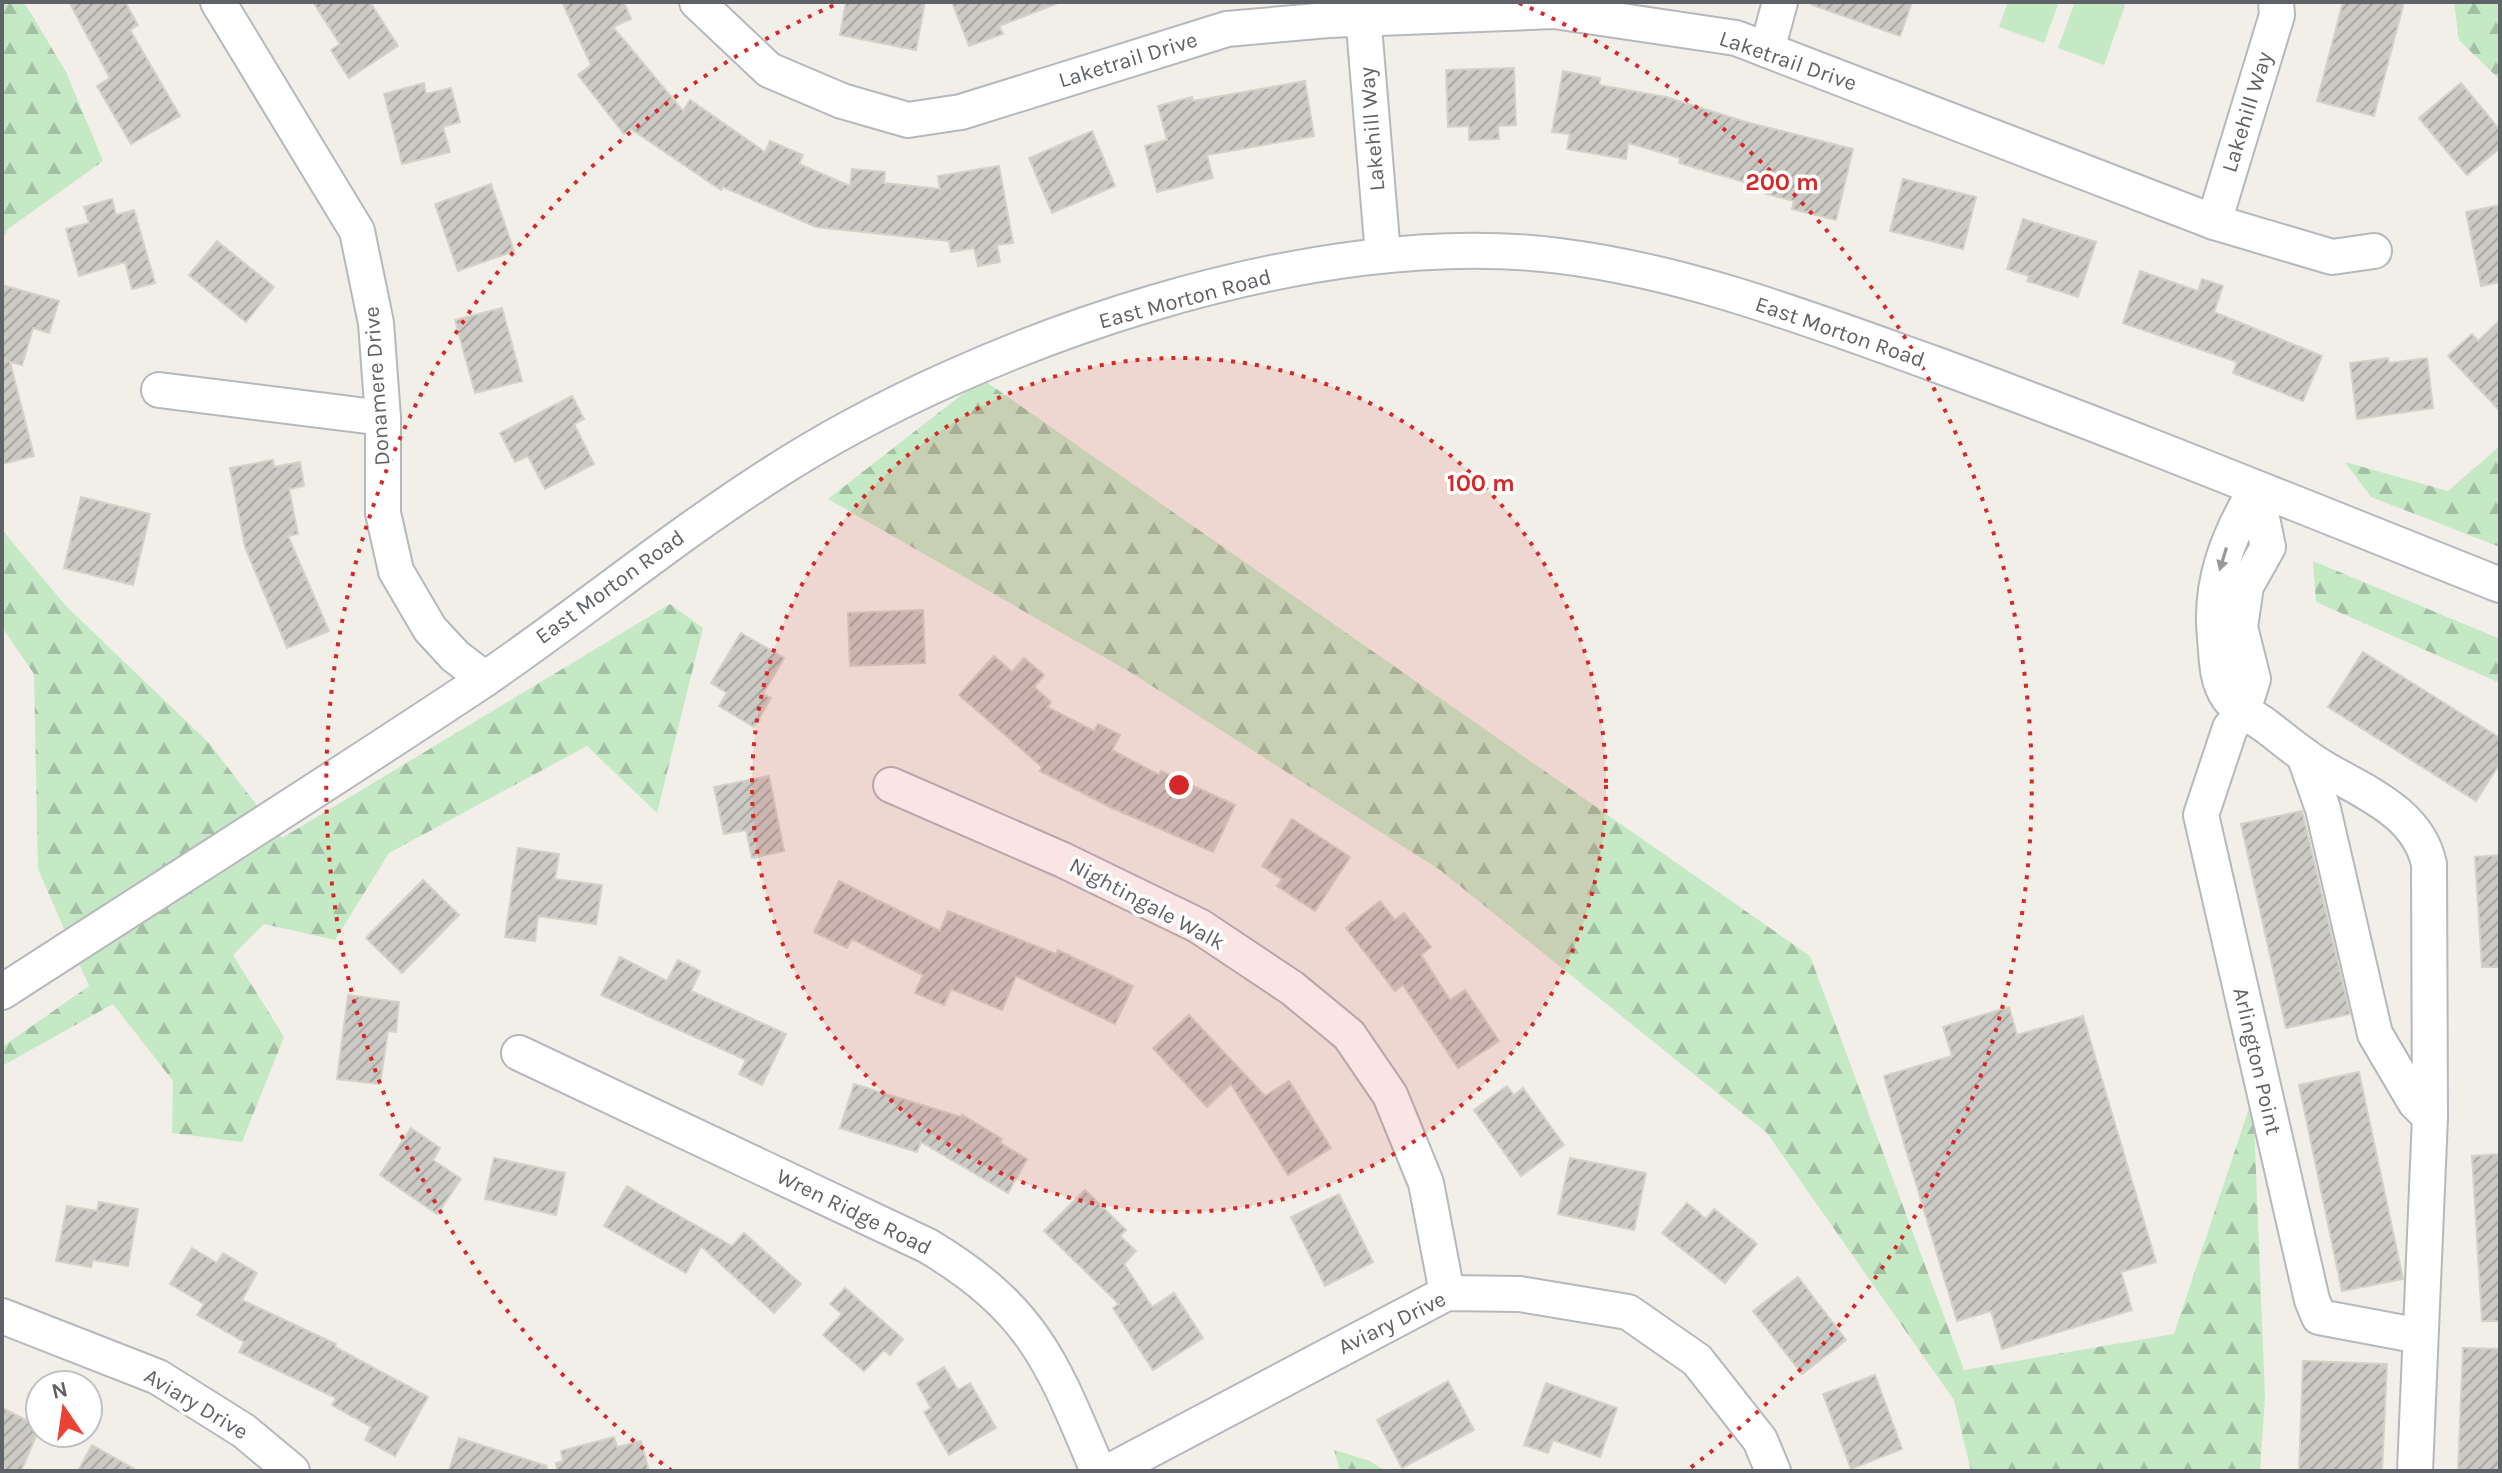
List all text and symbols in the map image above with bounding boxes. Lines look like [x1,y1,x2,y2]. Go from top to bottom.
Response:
street label: Laketrail Drive [1716,25,1860,97]
street label: Laketrail Drive [1055,27,1201,93]
street label: Lakehill Way [2216,49,2278,175]
street label: Lakehill Way [1354,66,1390,192]
text: 200 m [1745,168,1819,196]
street label: East Morton Road [1096,263,1274,335]
street label: East Morton Road [1752,291,1928,373]
street label: Donamere Drive [358,305,396,467]
text: 100 m [1447,469,1515,497]
street label: East Morton Road [531,524,689,650]
one-way arrow [2216,548,2229,572]
centre of rings [1165,771,1193,799]
street label: Nightingale Walk [1065,852,1229,956]
street label: Arlington Point [2227,985,2287,1137]
street label: Wren Ridge Road [772,1163,936,1261]
street label: Aviary Drive [1334,1286,1450,1360]
street label: Aviary Drive [139,1363,253,1445]
north arrow [24,1369,104,1449]
text: N [49,1376,70,1405]

